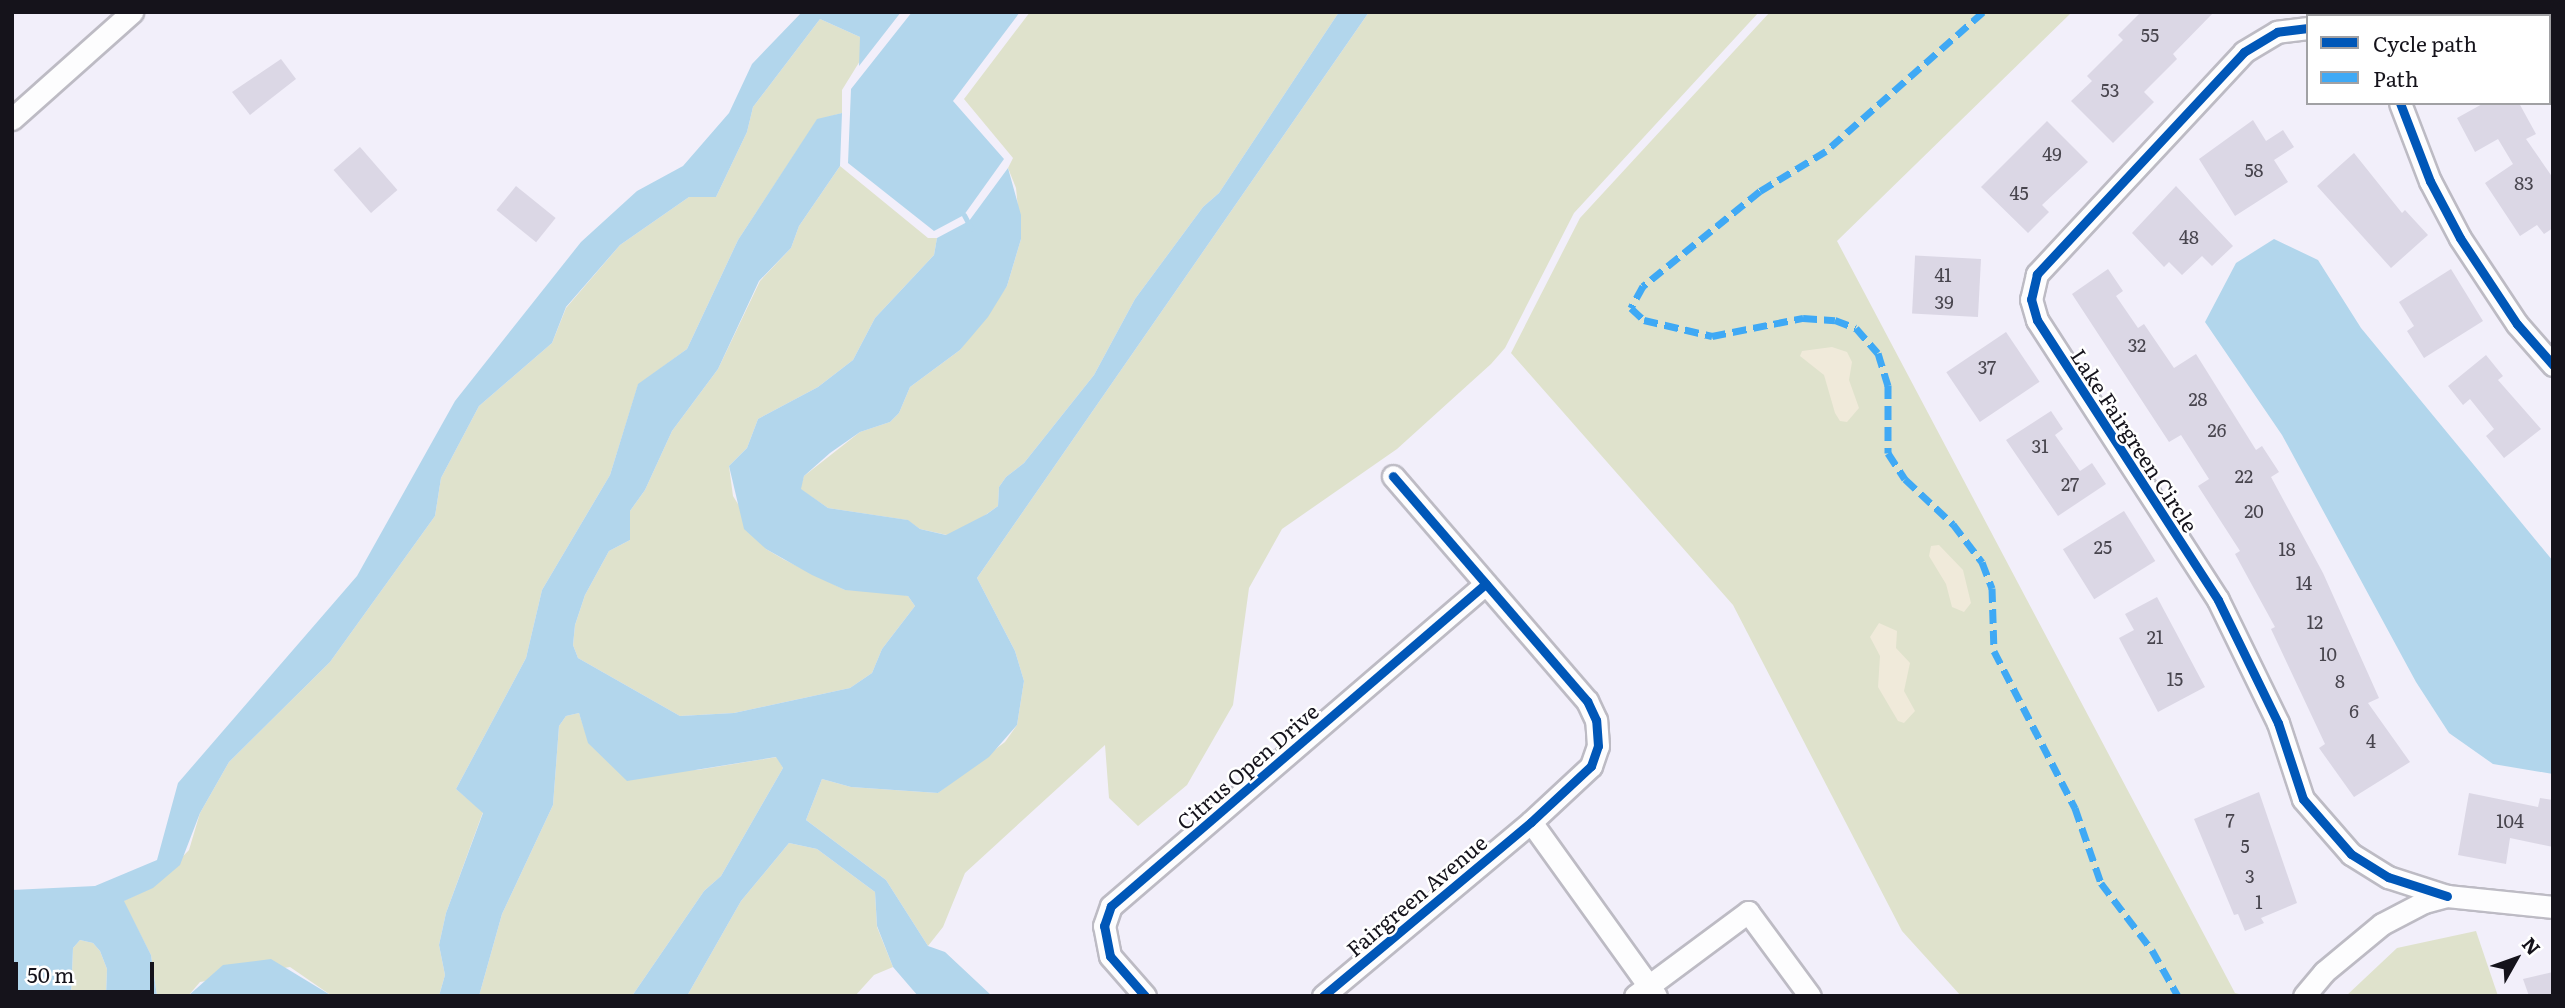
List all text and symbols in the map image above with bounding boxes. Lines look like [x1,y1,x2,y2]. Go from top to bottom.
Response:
legend [2306,14,2551,105]
house number: 55 [2141,24,2159,46]
text: Cycle path [2373,27,2477,58]
text: Path [2373,62,2419,93]
house number: 53 [2101,79,2119,101]
house number: 49 [2042,143,2062,165]
house number: 58 [2244,159,2264,181]
house number: 83 [2514,172,2534,194]
house number: 45 [2009,182,2029,204]
house number: 48 [2179,226,2199,248]
house number: 41 [1934,264,1952,286]
house number: 39 [1934,291,1954,313]
house number: 32 [2128,334,2146,356]
street label: Lake Fairgreen Circle [2066,344,2204,536]
house number: 37 [1978,356,1996,378]
house number: 28 [2188,388,2208,410]
house number: 26 [2208,419,2226,441]
house number: 31 [2031,435,2049,457]
house number: 22 [2235,465,2253,487]
house number: 27 [2061,473,2079,495]
house number: 20 [2244,500,2264,522]
house number: 25 [2094,536,2112,558]
house number: 18 [2278,538,2296,560]
house number: 14 [2296,572,2312,594]
house number: 12 [2307,611,2323,633]
house number: 21 [2147,626,2163,648]
house number: 10 [2319,643,2337,665]
house number: 15 [2167,668,2183,690]
house number: 8 [2335,670,2345,692]
street label: Citrus Open Drive [1171,698,1323,834]
house number: 6 [2349,700,2359,722]
house number: 4 [2366,730,2376,752]
house number: 7 [2225,809,2235,831]
house number: 104 [2496,810,2524,832]
street label: Fairgreen Avenue [1341,829,1491,961]
house number: 5 [2240,835,2250,857]
house number: 3 [2245,865,2255,887]
house number: 1 [2255,891,2263,913]
north arrow [2481,924,2551,994]
text: N [2516,930,2548,961]
scale bar [18,948,158,992]
text: 50 m [27,958,74,989]

